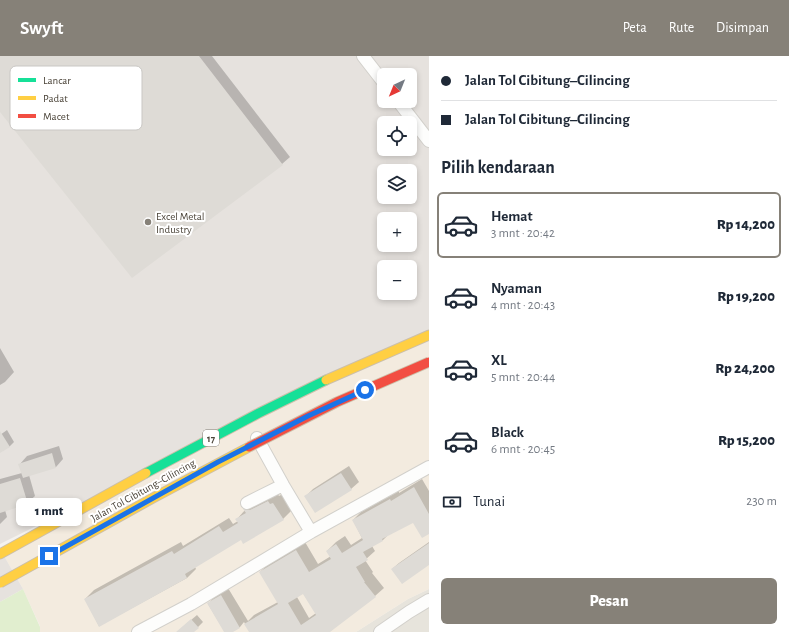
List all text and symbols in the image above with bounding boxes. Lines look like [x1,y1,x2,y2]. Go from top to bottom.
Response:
text: Swyft [20,19,64,38]
text: Peta [623,21,647,35]
text: Rute [669,21,694,35]
text: Disimpan [716,21,769,35]
legend [10,66,142,130]
north arrow [377,68,417,108]
map controls [377,68,417,300]
text: Jalan Tol Cibitung–Cilincing [465,73,630,88]
text: Lancar [43,75,71,86]
text: Padat [43,93,68,104]
text: Macet [43,111,70,122]
text: Jalan Tol Cibitung–Cilincing [465,112,630,127]
button: locate [377,116,417,156]
text: Pilih kendaraan [441,159,555,177]
button: layers [377,164,417,204]
icon: car [443,207,479,243]
text: Hemat [491,209,533,224]
place label: Excel Metal Industry [156,211,205,235]
button: + [377,212,417,252]
marker: Excel Metal Industry [143,217,153,227]
text: Rp 14,200 [717,217,775,232]
text: 3 mnt · 20:42 [491,227,555,240]
button: − [377,260,417,300]
icon: car [443,279,479,315]
text: Nyaman [491,281,542,296]
text: Rp 19,200 [717,289,775,304]
text: 4 mnt · 20:43 [491,299,555,312]
icon: car [443,351,479,387]
text: XL [491,353,507,368]
text: Rp 24,200 [715,361,775,376]
text: 5 mnt · 20:44 [491,371,555,384]
route start [356,381,374,399]
icon: car [443,423,479,459]
text: Black [491,425,524,440]
road number: 17 [203,430,219,446]
text: Rp 15,200 [718,433,775,448]
text: 6 mnt · 20:45 [491,443,555,456]
street label: Jalan Tol Cibitung–Cilincing [89,457,198,524]
icon: cash [441,491,463,513]
text: Tunai [473,494,505,509]
text: 230 m [746,495,777,508]
callout: 1 mnt [16,498,82,526]
text: 1 mnt [35,505,63,518]
route end [40,547,58,565]
button: Pesan [441,578,777,624]

